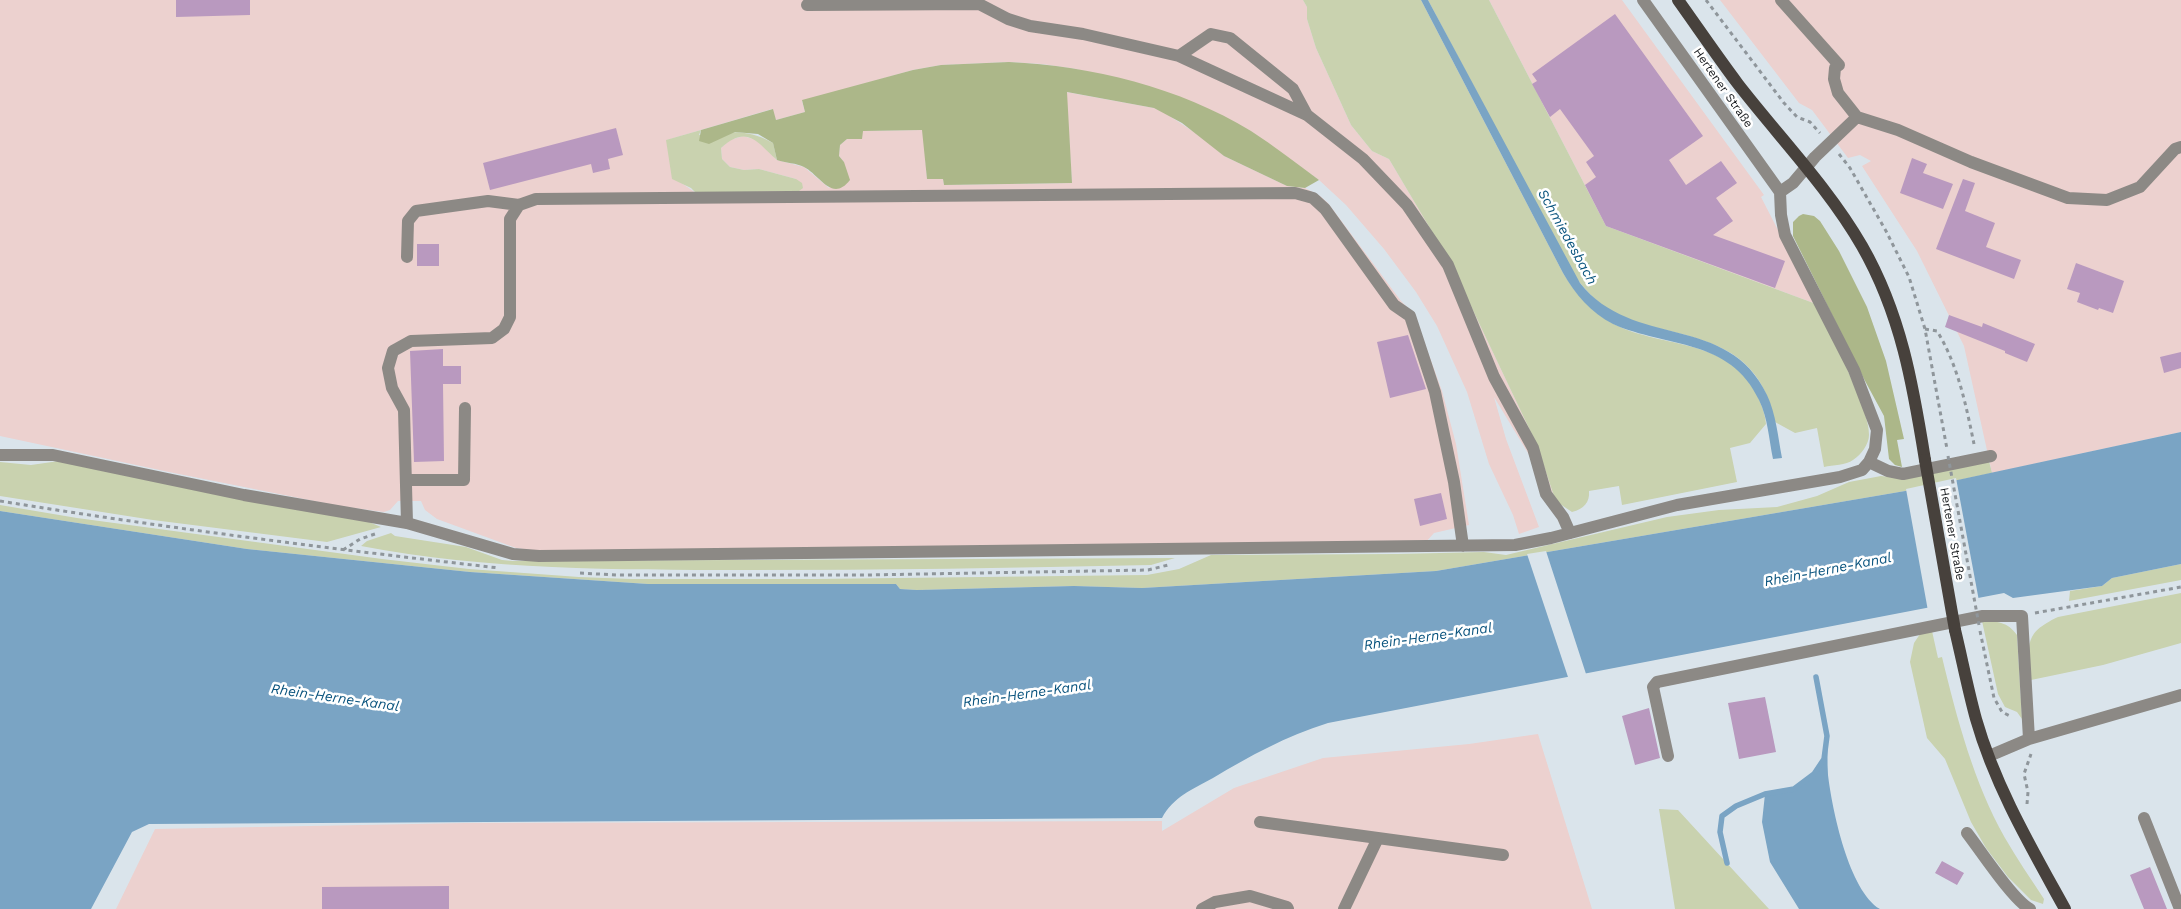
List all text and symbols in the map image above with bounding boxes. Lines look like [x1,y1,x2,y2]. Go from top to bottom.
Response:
street label: Hertener Straße [1690,45,1756,131]
water label: Schmiedesbach [1534,186,1600,288]
street label: Hertener Straße [1937,486,1967,582]
water label: Rhein-Herne-Kanal [1763,549,1893,591]
water label: Rhein-Herne-Kanal [1363,620,1493,654]
water label: Rhein-Herne-Kanal [962,677,1092,711]
water label: Rhein-Herne-Kanal [270,681,400,715]

